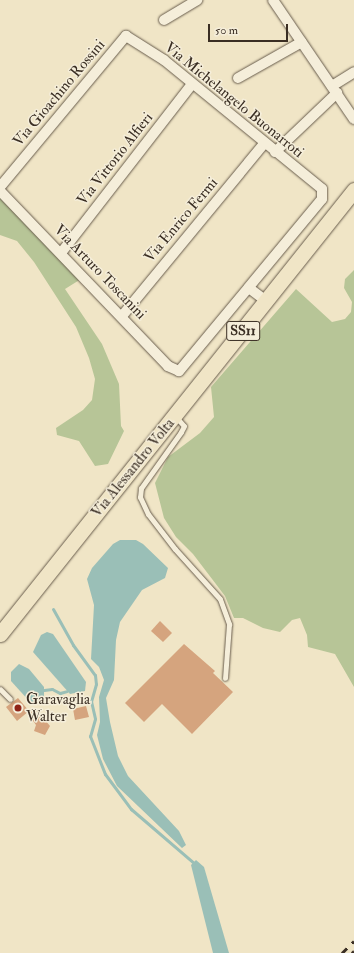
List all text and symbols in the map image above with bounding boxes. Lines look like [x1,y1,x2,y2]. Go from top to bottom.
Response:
scale bar [210,16,290,42]
text: 50 m [215,23,238,38]
street label: Via Gioachino Rossini [9,36,109,150]
street label: Via Michelangelo Buonarroti [161,38,307,162]
street label: Via Vittorio Alfieri [73,109,157,209]
street label: Via Enrico Fermi [140,174,222,266]
street label: Via Arturo Toscanini [50,221,150,323]
road number: SS11 [226,319,260,343]
street label: Via Alessandro Volta [88,415,178,521]
place label: Garavaglia Walter [26,690,90,725]
marker: Garavaglia Walter [13,703,23,713]

